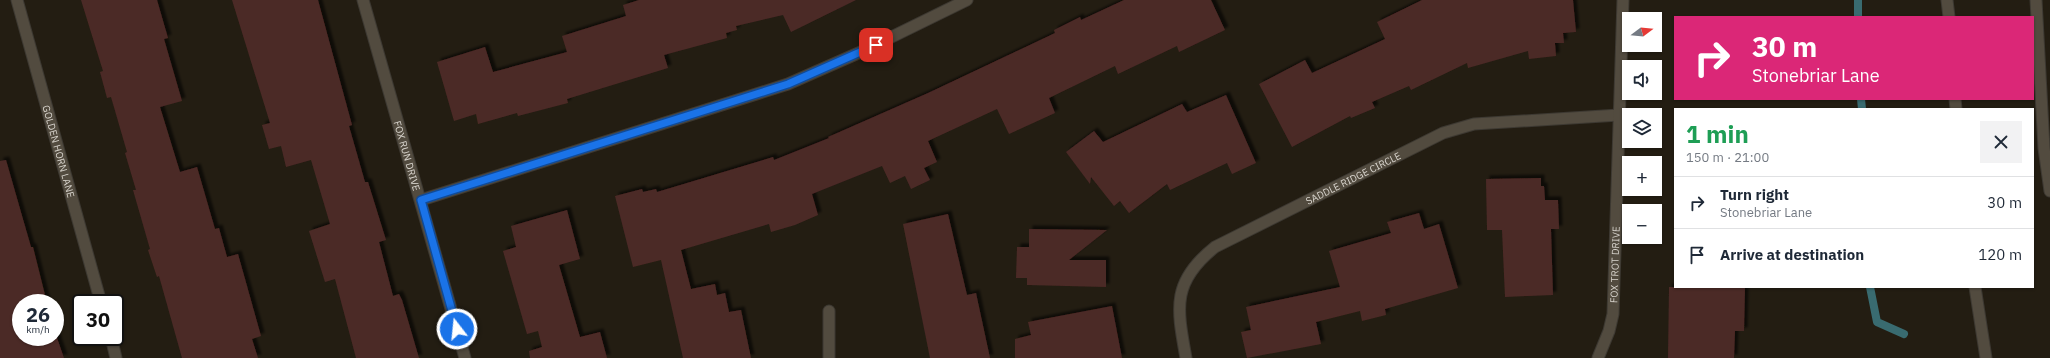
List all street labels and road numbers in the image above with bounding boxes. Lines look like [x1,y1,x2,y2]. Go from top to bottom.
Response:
street label: GOLDEN HORN LANE [40,103,78,199]
street label: FOX RUN DRIVE [391,119,424,193]
street label: SADDLE RIDGE CIRCLE [1303,149,1403,207]
street label: FOX TROT DRIVE [1607,226,1622,303]

